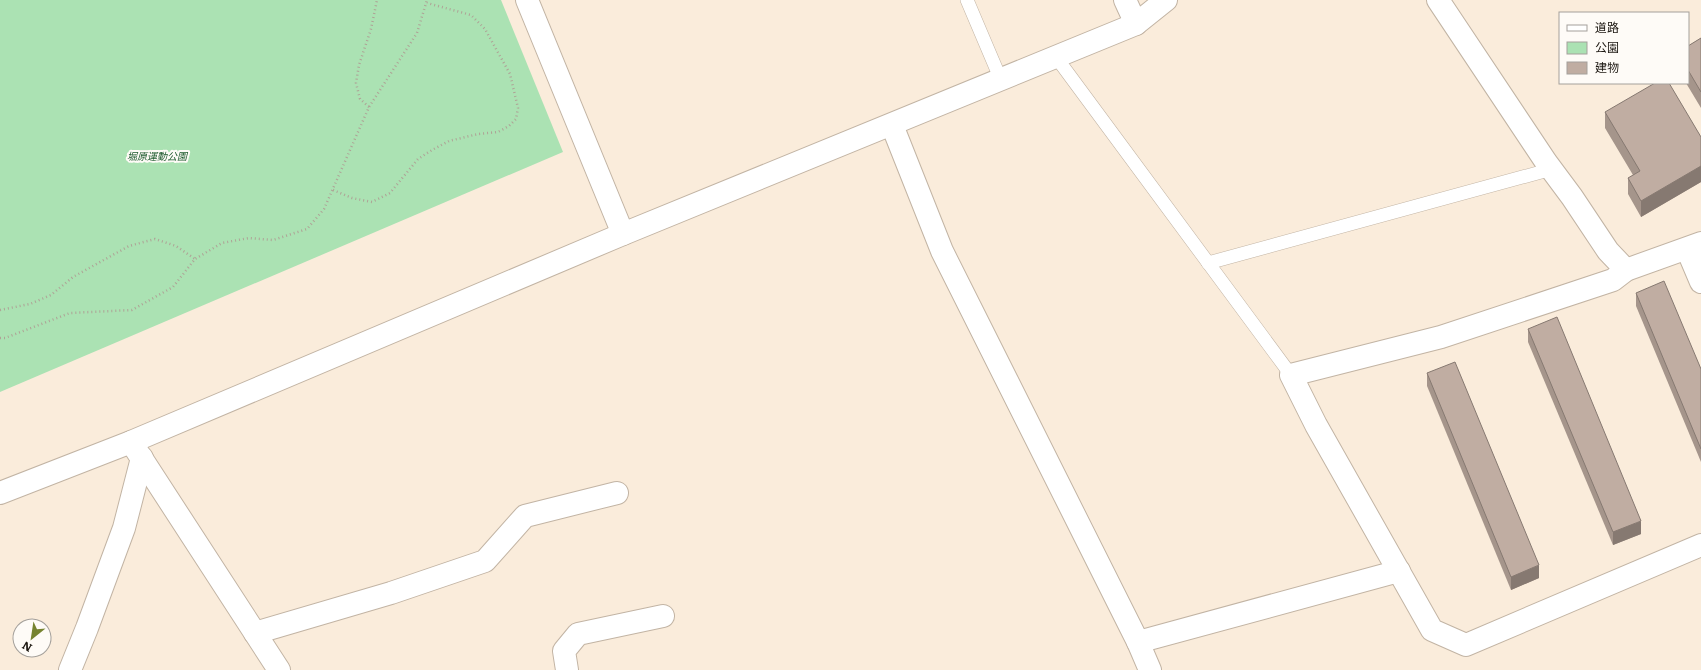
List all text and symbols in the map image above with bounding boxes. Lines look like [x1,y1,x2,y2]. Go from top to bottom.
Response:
legend [1559,12,1689,84]
text: 道路 [1595,18,1619,36]
text: 公園 [1595,38,1619,56]
text: 建物 [1595,58,1619,76]
park label: 堀原運動公園 [127,148,189,163]
north arrow [12,618,52,658]
text: N [19,638,34,657]

